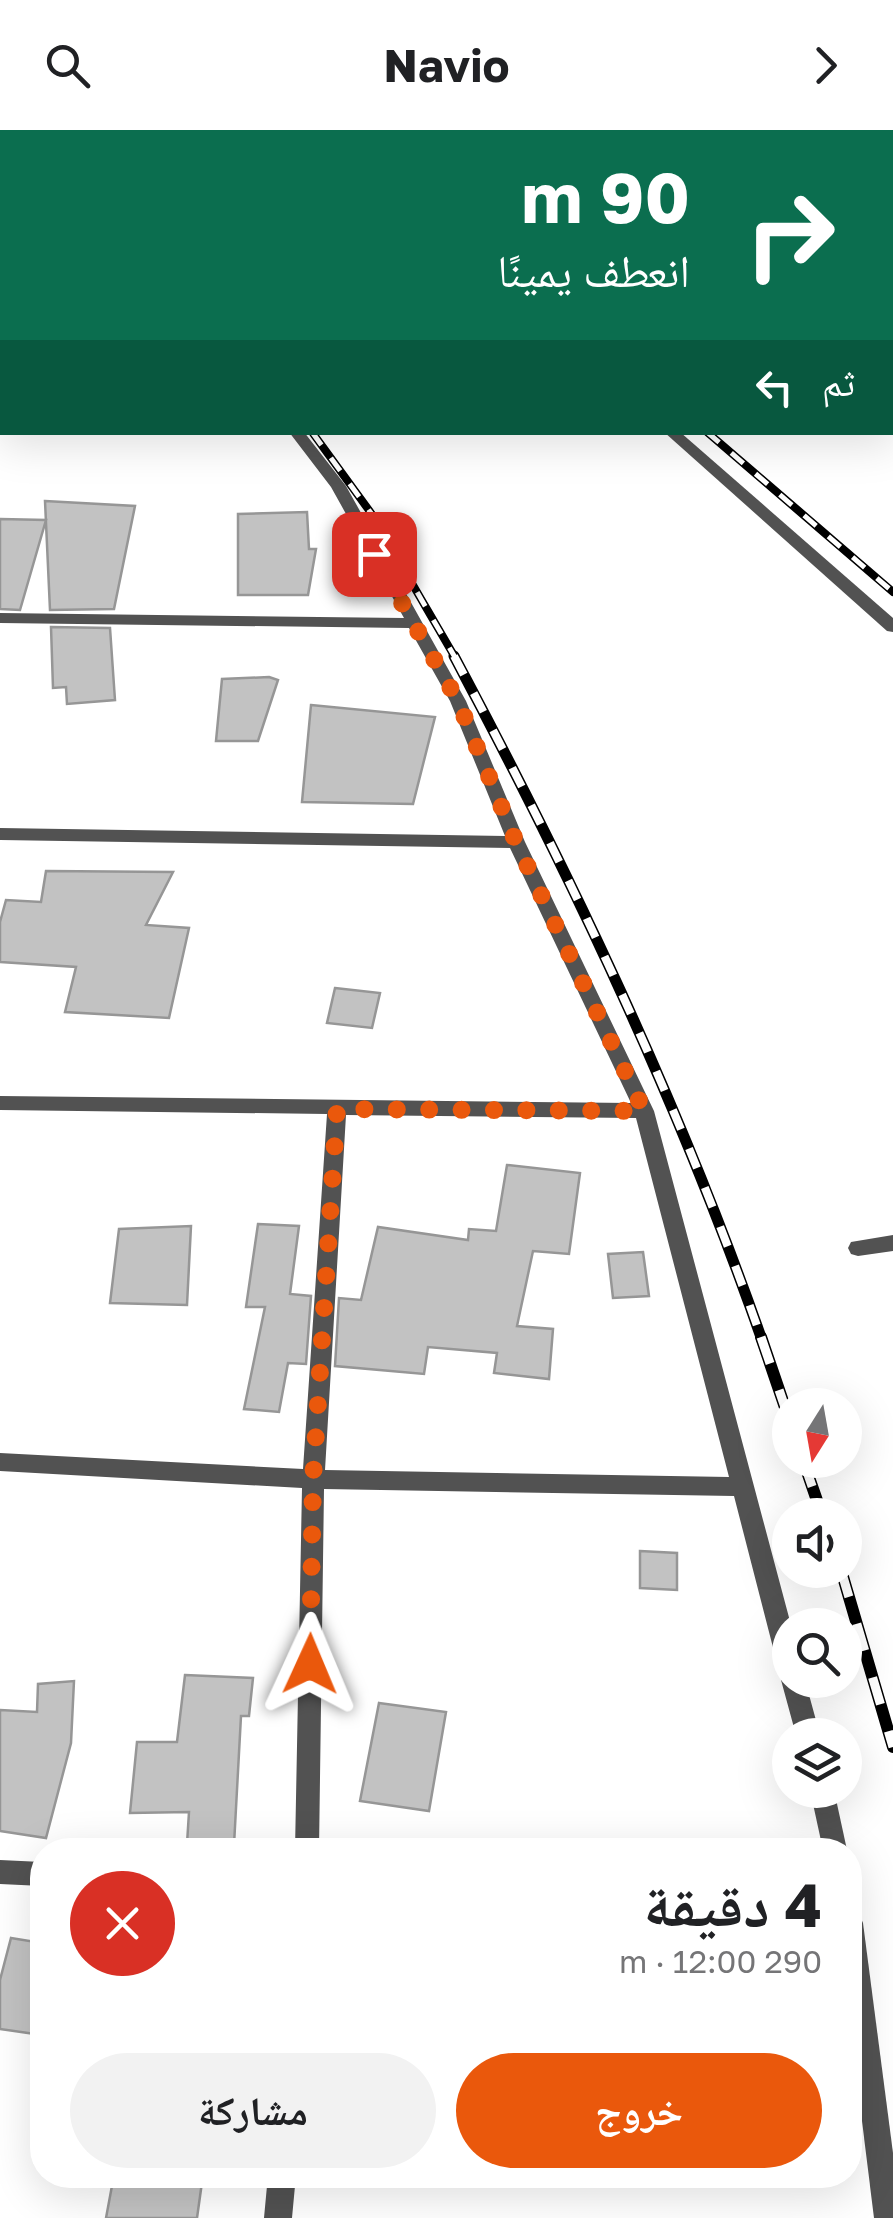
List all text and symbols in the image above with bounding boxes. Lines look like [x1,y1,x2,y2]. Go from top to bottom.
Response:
icon: search [40,38,95,93]
text: Navio [384,38,509,92]
icon: forward [798,38,853,93]
text: 90 m [521,154,690,238]
icon: right [725,170,855,300]
text: انعطف يمينًا [497,243,690,297]
text: ثم [822,359,855,404]
icon: left [747,360,802,415]
pin [332,512,417,597]
icon: arrive [347,527,402,582]
north arrow [772,1388,862,1478]
map controls [772,1388,862,1808]
button: sound [772,1498,862,1588]
button: search [772,1608,862,1698]
position arrow [258,1612,362,1716]
button: layers [772,1718,862,1808]
text: 4 دقيقة [644,1868,822,1940]
button: close [70,1871,175,1976]
text: 290 m · 12:00 [619,1942,822,1980]
button: مشاركة [70,2053,436,2168]
button: خروج [456,2053,822,2168]

